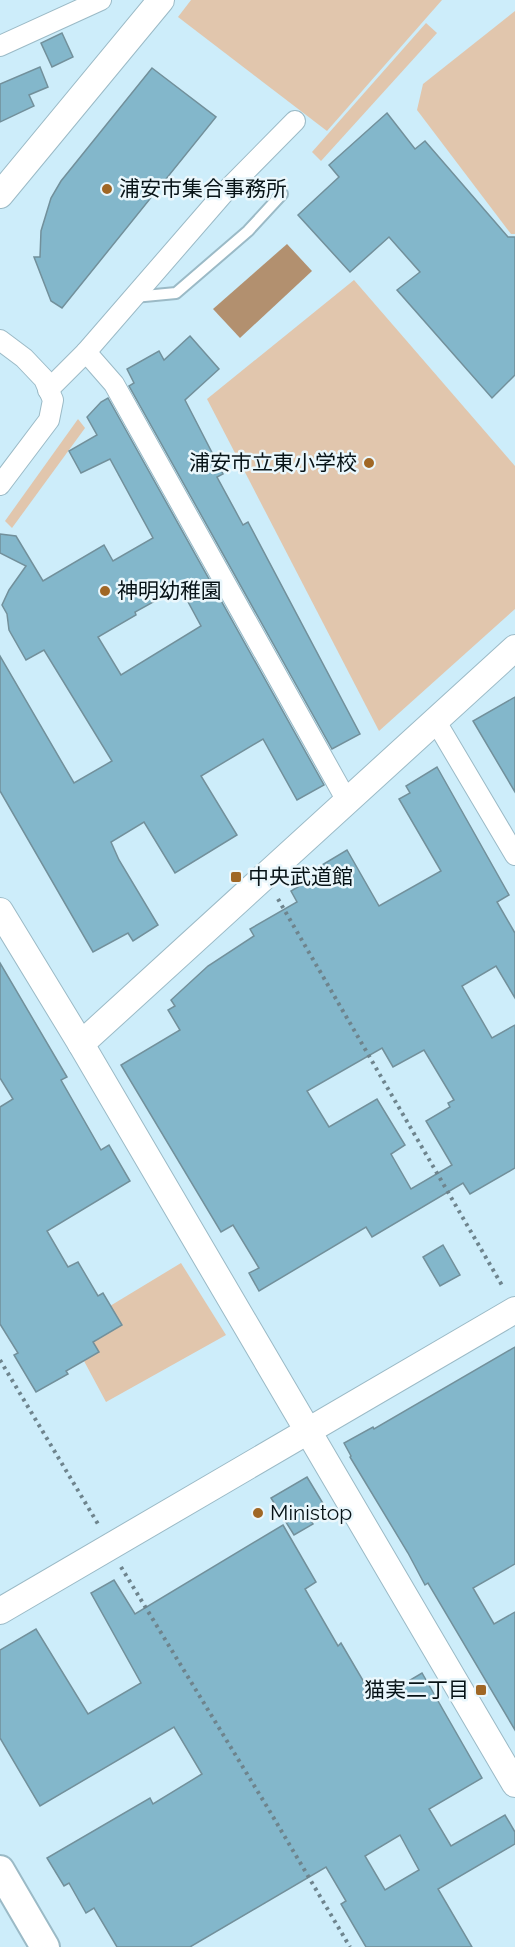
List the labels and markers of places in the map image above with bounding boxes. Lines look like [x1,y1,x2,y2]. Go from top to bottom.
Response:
place label: 浦安市集合事務所 [119,176,287,201]
marker: 浦安市集合事務所 [100,182,114,196]
place label: 浦安市立東小学校 [189,450,357,475]
marker: 浦安市立東小学校 [362,456,376,470]
place label: 神明幼稚園 [117,578,222,603]
marker: 神明幼稚園 [98,584,112,598]
place label: 中央武道館 [248,864,353,889]
marker: 中央武道館 [229,870,243,884]
place label: Ministop [270,1500,352,1525]
marker: Ministop [251,1506,265,1520]
place label: 猫実二丁目 [364,1677,469,1702]
marker: 猫実二丁目 [474,1683,488,1697]

